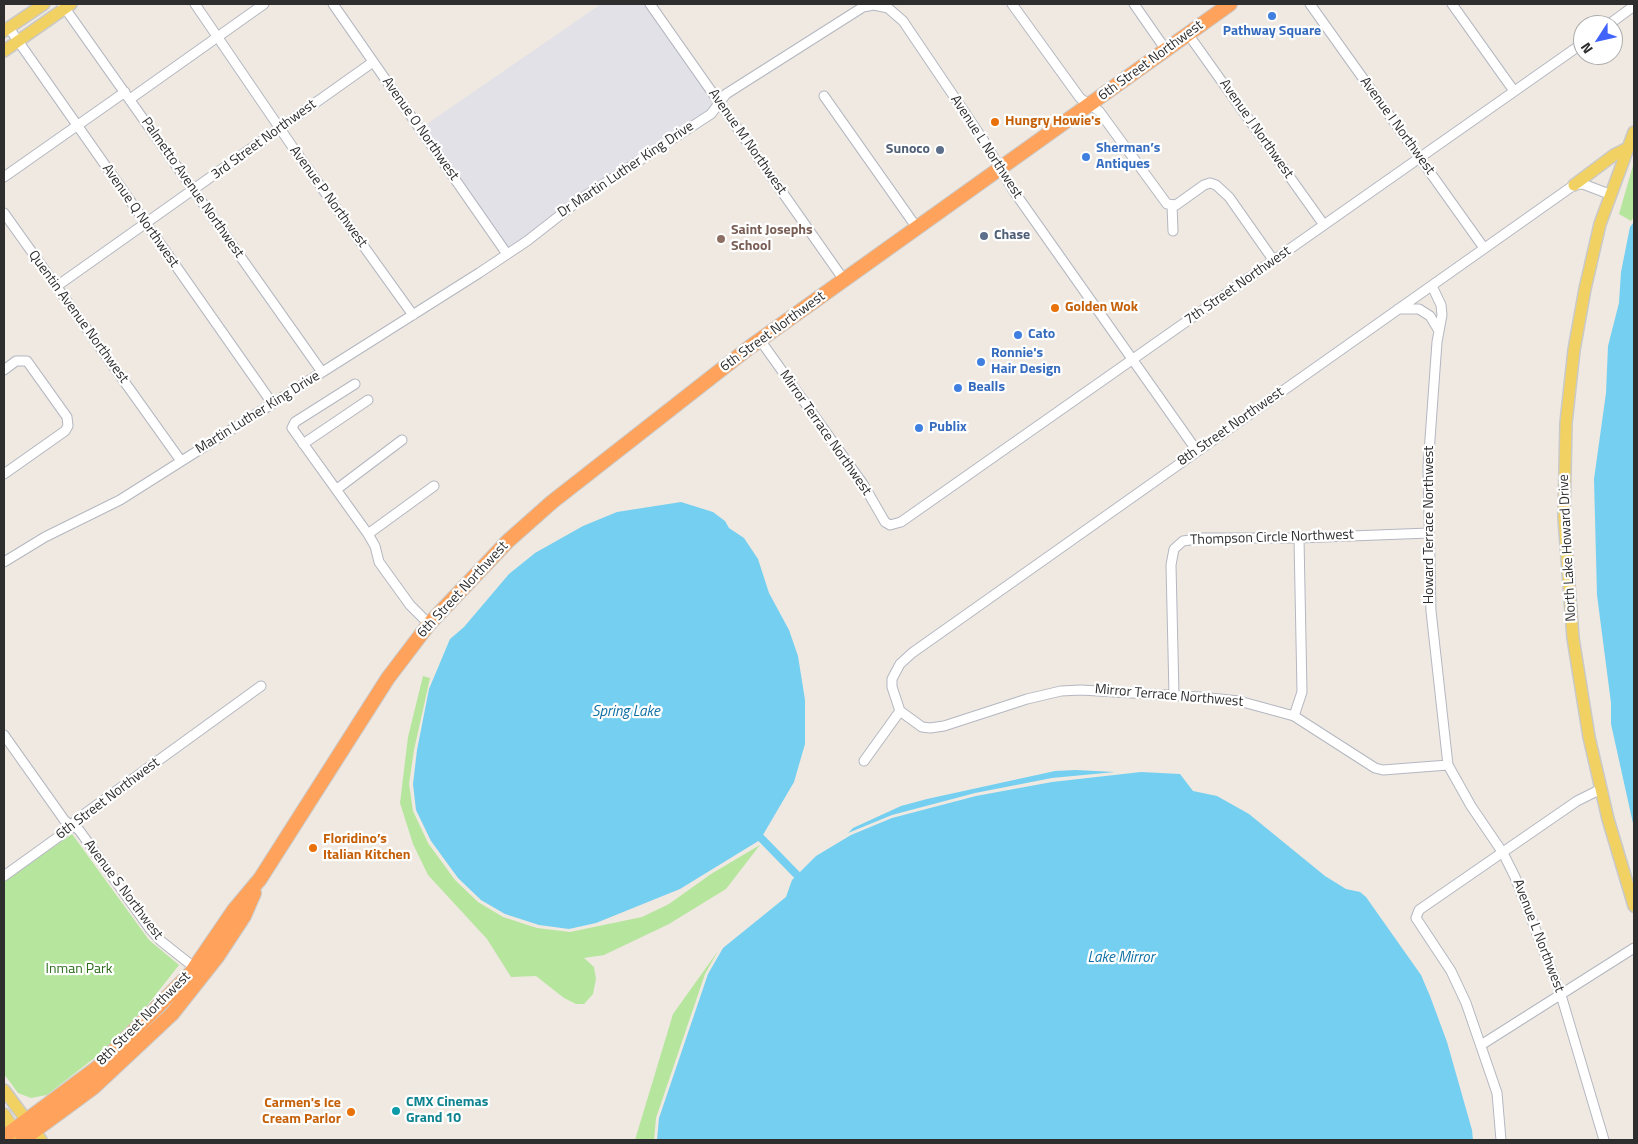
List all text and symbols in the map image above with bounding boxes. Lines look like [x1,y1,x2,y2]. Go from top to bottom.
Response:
marker: Pathway Square [1266,10,1278,22]
north arrow [1573,15,1623,65]
street label: 6th Street Northwest [1095,17,1207,105]
place label: Pathway Square [1223,24,1321,40]
text: N [1575,38,1598,58]
street label: Avenue O Northwest [378,74,462,184]
street label: Avenue I Northwest [1356,74,1438,178]
street label: Avenue J Northwest [1216,76,1296,182]
street label: Avenue M Northwest [704,86,790,198]
street label: Avenue L Northwest [946,92,1026,202]
street label: 3rd Street Northwest [208,96,320,184]
place label: Hungry Howie's [1005,114,1101,130]
street label: Palmetto Avenue Northwest [137,115,247,261]
marker: Hungry Howie's [989,116,1001,128]
street label: Dr Martin Luther King Drive [555,118,697,222]
place label: Sherman’s Antiques [1096,141,1160,174]
place label: Sunoco [886,142,930,158]
street label: Avenue P Northwest [286,143,370,251]
marker: Sunoco [934,144,946,156]
marker: Sherman’s Antiques [1080,151,1092,163]
street label: Avenue Q Northwest [98,161,182,271]
place label: Saint Josephs School [731,223,813,256]
place label: Chase [994,228,1030,244]
marker: Chase [978,230,990,242]
marker: Saint Josephs School [715,233,727,245]
street label: 7th Street Northwest [1182,243,1294,329]
street label: Quentin Avenue Northwest [24,247,132,387]
street label: 6th Street Northwest [717,288,829,376]
place label: Golden Wok [1065,300,1138,316]
marker: Golden Wok [1049,302,1061,314]
place label: Cato [1028,327,1055,343]
marker: Cato [1012,329,1024,341]
place label: Ronnie's Hair Design [991,346,1061,378]
marker: Ronnie's Hair Design [975,356,987,368]
street label: Mirror Terrace Northwest [775,367,875,499]
street label: Martin Luther King Drive [193,368,323,458]
place label: Bealls [968,380,1005,396]
marker: Bealls [952,382,964,394]
street label: 8th Street Northwest [1175,384,1287,470]
place label: Publix [929,420,967,436]
marker: Publix [913,422,925,434]
street label: Howard Terrace Northwest [1422,446,1438,604]
street label: North Lake Howard Drive [1556,474,1580,622]
street label: Thompson Circle Northwest [1190,527,1354,549]
street label: 6th Street Northwest [414,538,512,642]
street label: Mirror Terrace Northwest [1094,681,1244,711]
water label: Spring Lake [592,703,660,721]
street label: 6th Street Northwest [53,754,163,844]
place label: Floridino’s Italian Kitchen [323,832,410,864]
street label: Avenue S Northwest [80,837,166,943]
marker: Floridino’s Italian Kitchen [307,842,319,854]
street label: Avenue L Northwest [1509,877,1567,995]
water label: Lake Mirror [1088,949,1154,967]
park label: Inman Park [45,962,113,978]
street label: 8th Street Northwest [94,969,194,1069]
place label: CMX Cinemas Grand 10 [406,1095,488,1128]
place label: Carmen's Ice Cream Parlor [262,1096,341,1128]
marker: CMX Cinemas Grand 10 [390,1105,402,1117]
marker: Carmen's Ice Cream Parlor [345,1106,357,1118]

